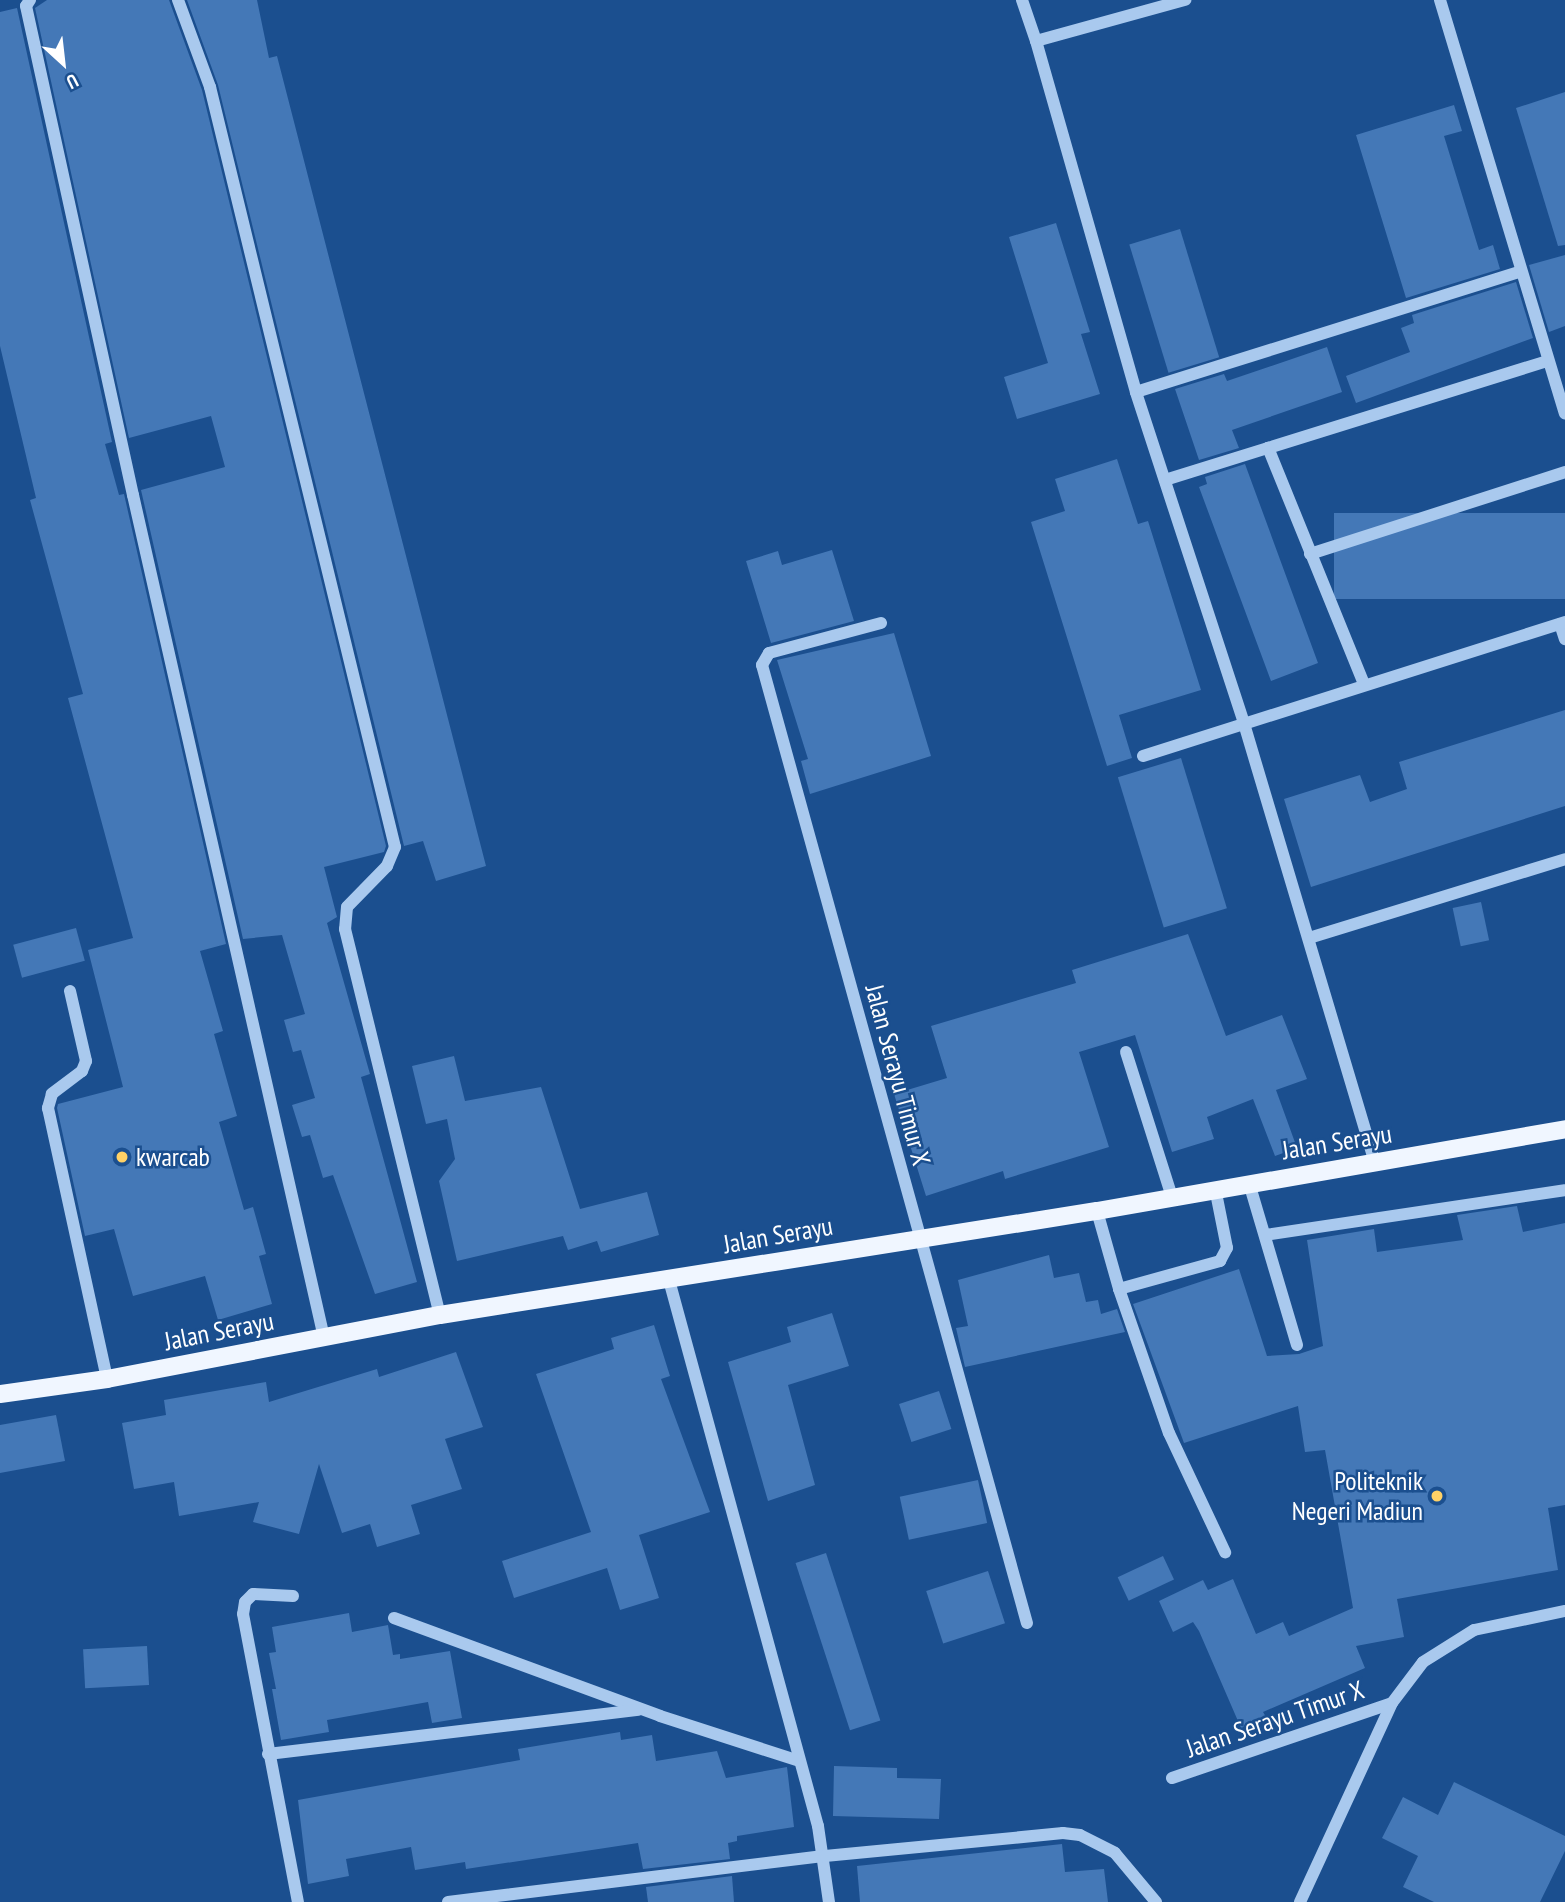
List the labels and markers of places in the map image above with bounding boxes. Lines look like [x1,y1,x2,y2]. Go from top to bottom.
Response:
place label: kwarcab [136,1141,210,1173]
marker: kwarcab [114,1149,130,1165]
place label: Politeknik Negeri Madiun [1292,1465,1423,1526]
marker: Politeknik Negeri Madiun [1429,1488,1445,1504]

